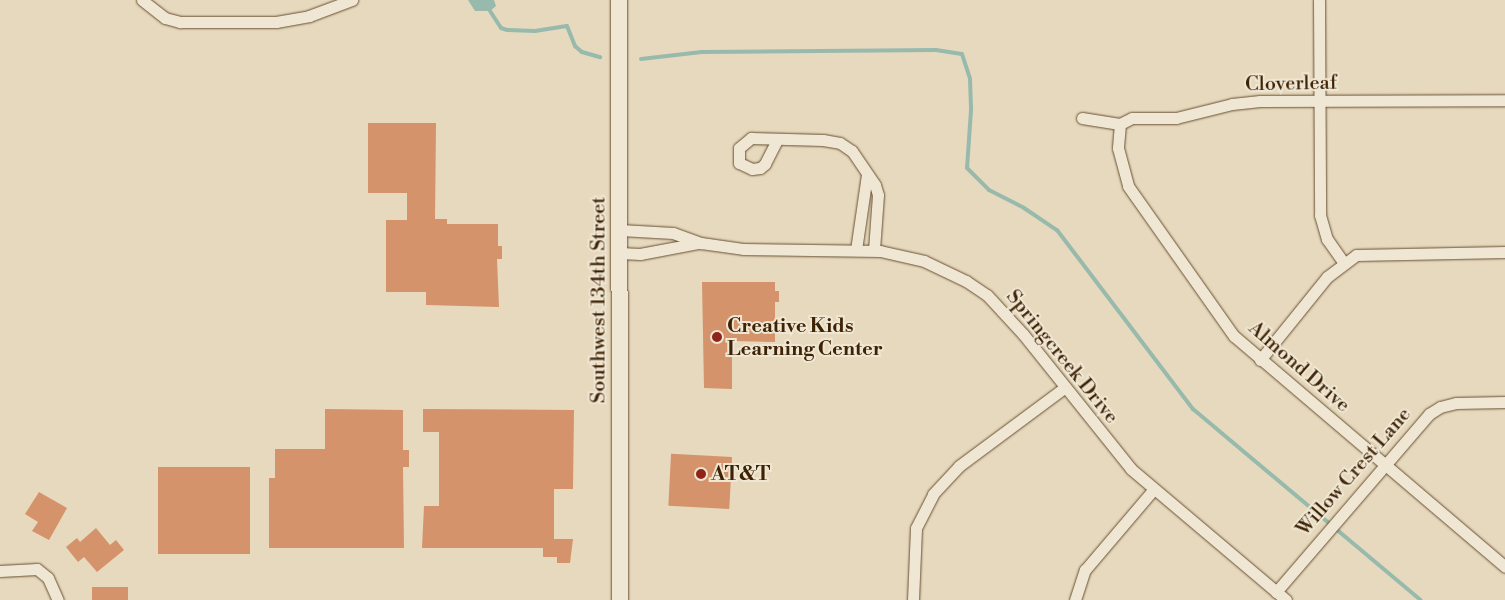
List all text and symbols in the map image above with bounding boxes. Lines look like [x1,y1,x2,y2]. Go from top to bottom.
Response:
street label: Cloverleaf [1245,71,1337,97]
street label: Southwest 134th Street [587,197,611,403]
street label: Springcreek Drive [1001,285,1123,429]
place label: Creative Kids Learning Center [727,314,883,361]
street label: Almond Drive [1243,316,1355,418]
marker: Creative Kids Learning Center [711,331,723,343]
street label: Willow Crest Lane [1292,403,1416,541]
place label: AT&T [711,462,770,486]
marker: AT&T [695,468,707,480]

